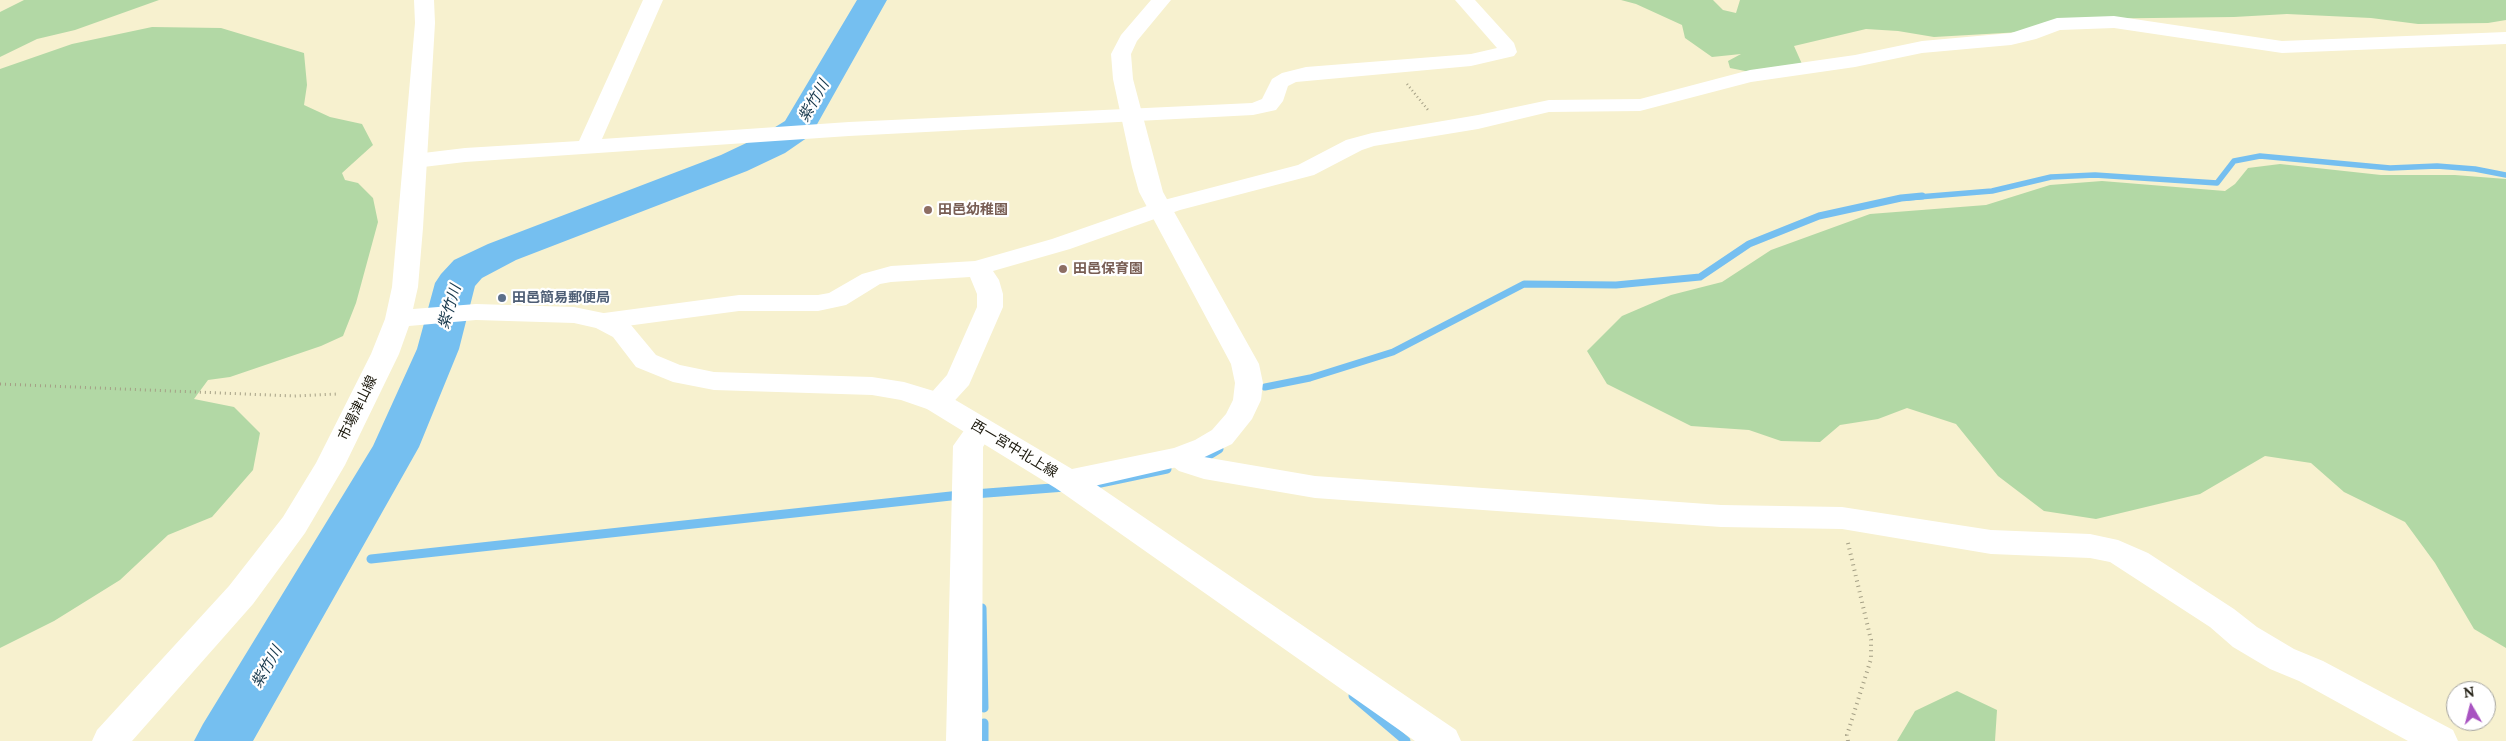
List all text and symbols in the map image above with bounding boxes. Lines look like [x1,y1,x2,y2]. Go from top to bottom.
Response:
water label: 紫竹川 [795,77,833,125]
place label: 田邑幼稚園 [938,202,1008,218]
marker: 田邑幼稚園 [922,204,934,216]
place label: 田邑保育園 [1073,261,1143,277]
marker: 田邑保育園 [1057,263,1069,275]
water label: 紫竹川 [435,283,465,331]
place label: 田邑簡易郵便局 [512,290,610,306]
marker: 田邑簡易郵便局 [496,292,508,304]
street label: 市場津山線 [335,373,381,443]
street label: 西一宮中北上線 [968,417,1060,481]
water label: 紫竹川 [248,643,286,691]
north arrow [2446,681,2496,731]
text: N [2462,682,2476,702]

